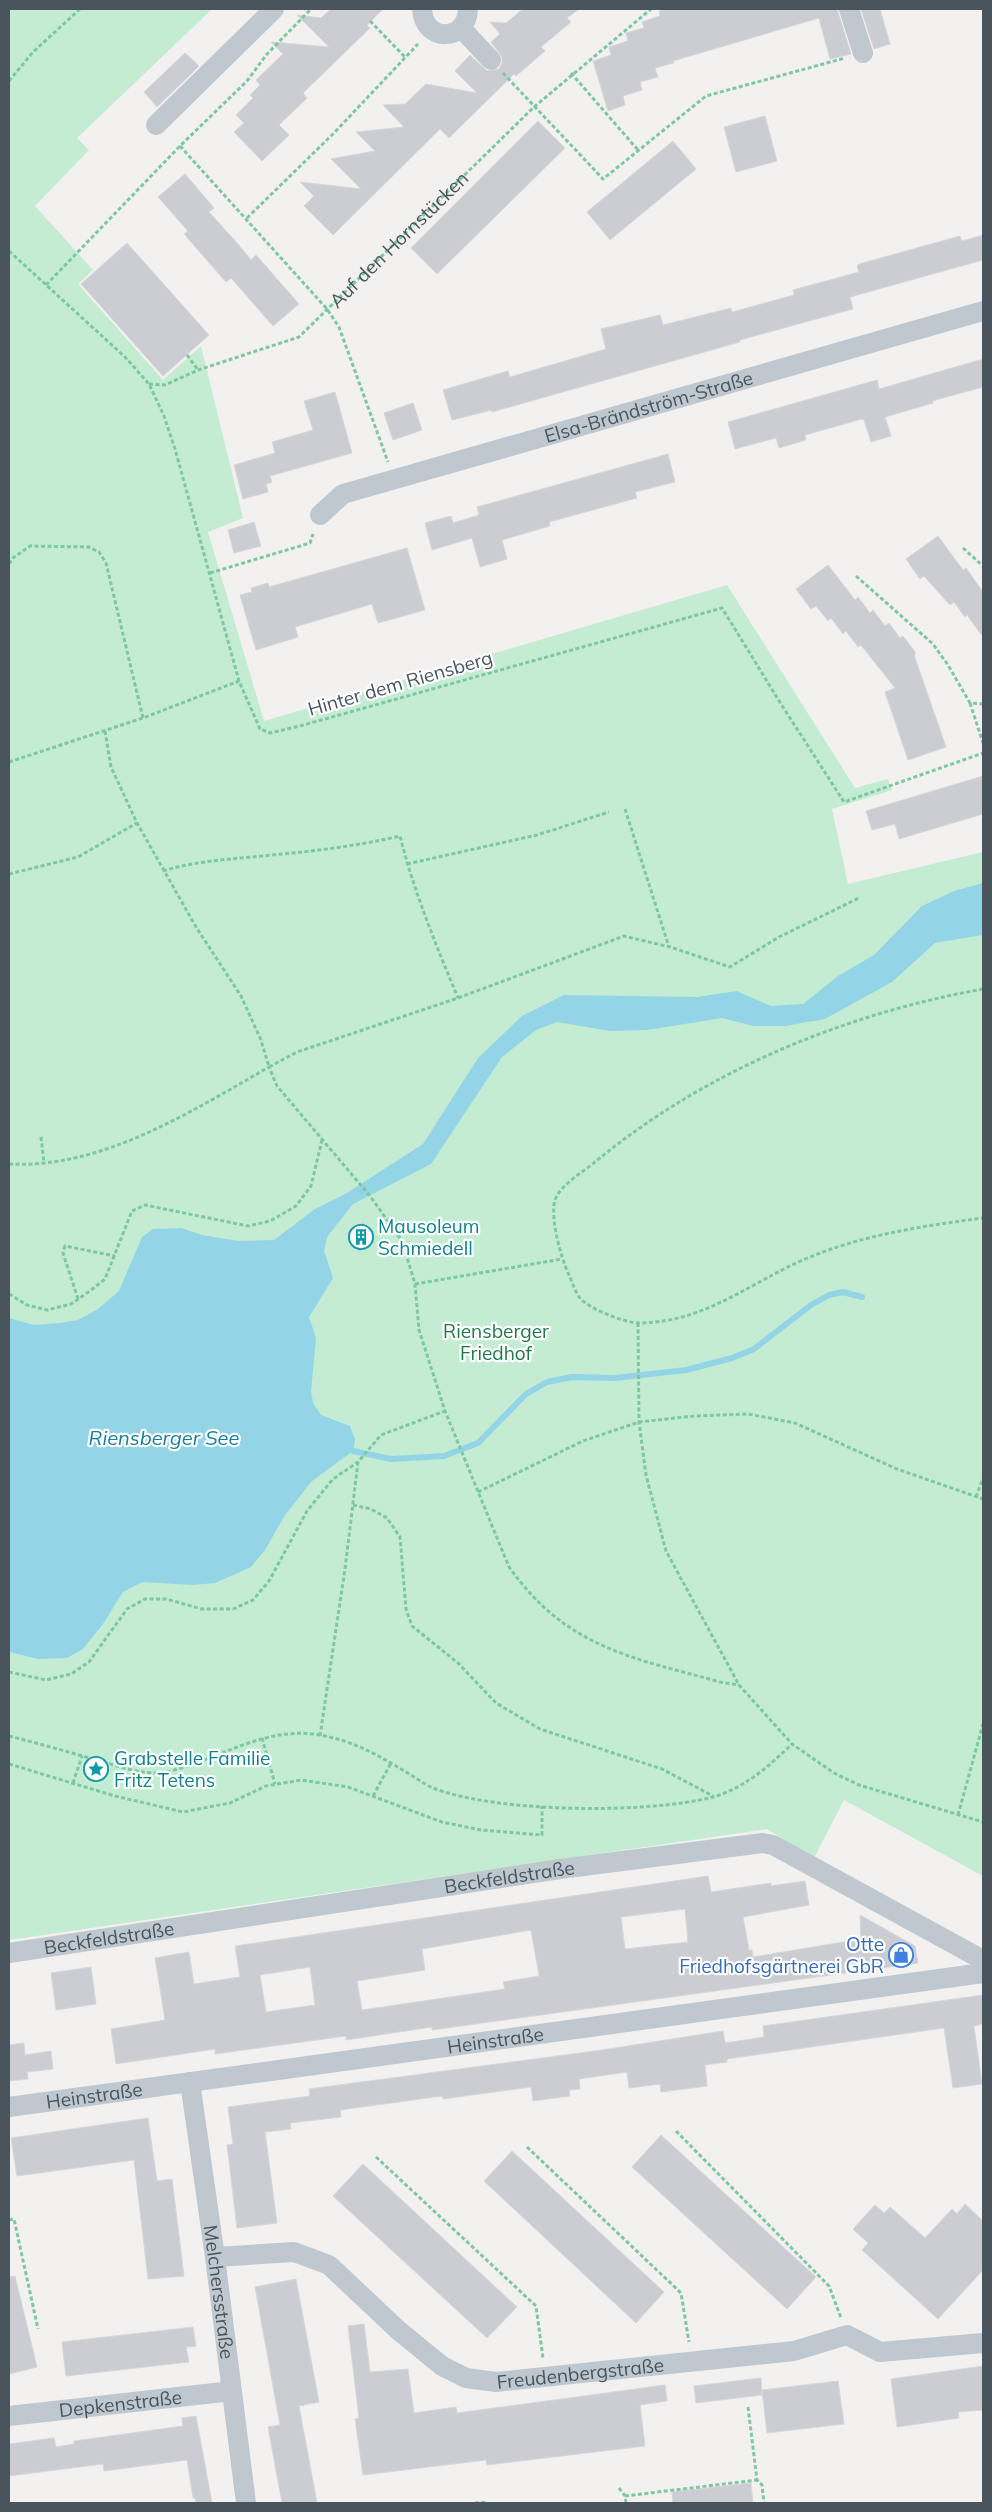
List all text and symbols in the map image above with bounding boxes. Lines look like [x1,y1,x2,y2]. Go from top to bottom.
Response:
street label: Auf den Hornstücken [324,166,473,313]
street label: Elsa-Brändström-Straße [542,365,756,448]
street label: Hinter dem Riensberg [305,645,495,721]
place label: Mausoleum Schmiedell [378,1214,479,1260]
building icon: Mausoleum Schmiedell [348,1224,374,1250]
park label: Riensberger Friedhof [443,1319,549,1365]
water label: Riensberger See [89,1425,240,1450]
place label: Grabstelle Familie Fritz Tetens [114,1746,270,1792]
place icon: Grabstelle Familie Fritz Tetens [83,1756,109,1782]
street label: Beckfeldstraße [442,1855,576,1899]
street label: Beckfeldstraße [42,1916,176,1960]
place label: Otte Friedhofsgärtnerei GbR [679,1932,884,1978]
shop icon: Otte Friedhofsgärtnerei GbR [888,1942,914,1968]
street label: Heinstraße [446,2022,545,2059]
street label: Heinstraße [44,2077,144,2114]
street label: Melchersstraße [199,2223,240,2360]
street label: Freudenbergstraße [495,2353,665,2394]
street label: Depkenstraße [58,2385,183,2422]

